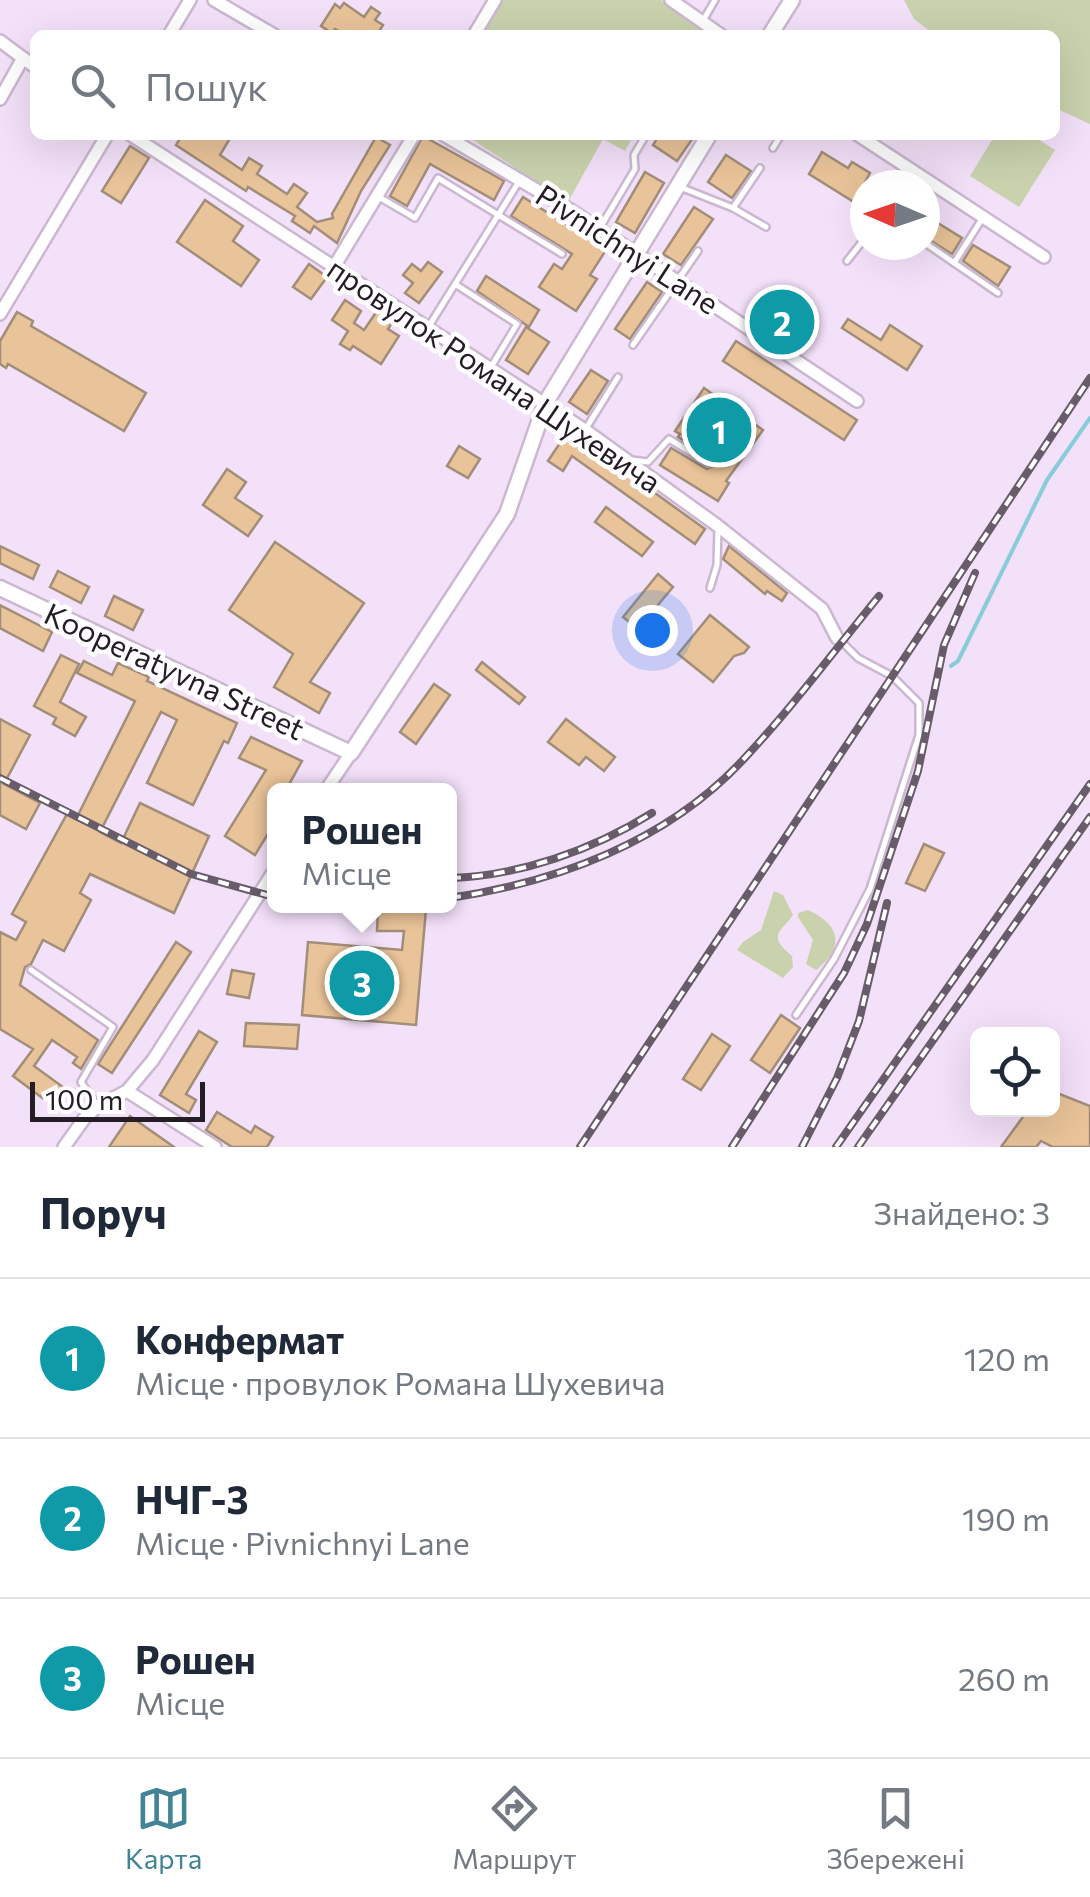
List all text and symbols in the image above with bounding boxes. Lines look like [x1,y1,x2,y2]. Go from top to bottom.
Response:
search box [30,30,1060,140]
icon: search [65,58,120,113]
text: Пошук [145,62,268,109]
north arrow [850,170,940,260]
street label: Pivnichnyi Lane [530,175,726,321]
street label: провулок Романа Шухевича [321,249,669,499]
pin: 2 [750,284,814,360]
pin: 1 [686,392,752,468]
street label: Kooperatyvna Street [39,594,311,746]
your location [627,605,678,656]
popup [267,783,457,913]
text: Рошен [302,805,422,852]
text: Місце [302,852,392,892]
pin: 3 [330,946,394,1020]
map controls [970,1027,1060,1117]
button: locate [970,1027,1060,1117]
scale bar [30,1077,205,1122]
text: 100 m [45,1082,123,1116]
text: Поруч [40,1186,167,1238]
text: Знайдено: 3 [874,1192,1050,1232]
text: Конфермат [135,1315,344,1362]
text: 1 [65,1338,80,1378]
text: 120 m [964,1338,1050,1378]
text: Місце · провулок Романа Шухевича [135,1362,665,1402]
text: НЧГ-3 [135,1475,249,1522]
text: 2 [63,1498,82,1538]
text: 190 m [962,1498,1050,1538]
text: Місце · Pivnichnyi Lane [135,1522,470,1562]
text: Рошен [135,1635,256,1682]
text: 3 [63,1658,82,1698]
text: 260 m [958,1658,1050,1698]
text: Місце [135,1682,225,1722]
tab: Карта [125,1781,202,1875]
tab: Маршрут [452,1781,577,1875]
tab: Збережені [827,1781,965,1875]

